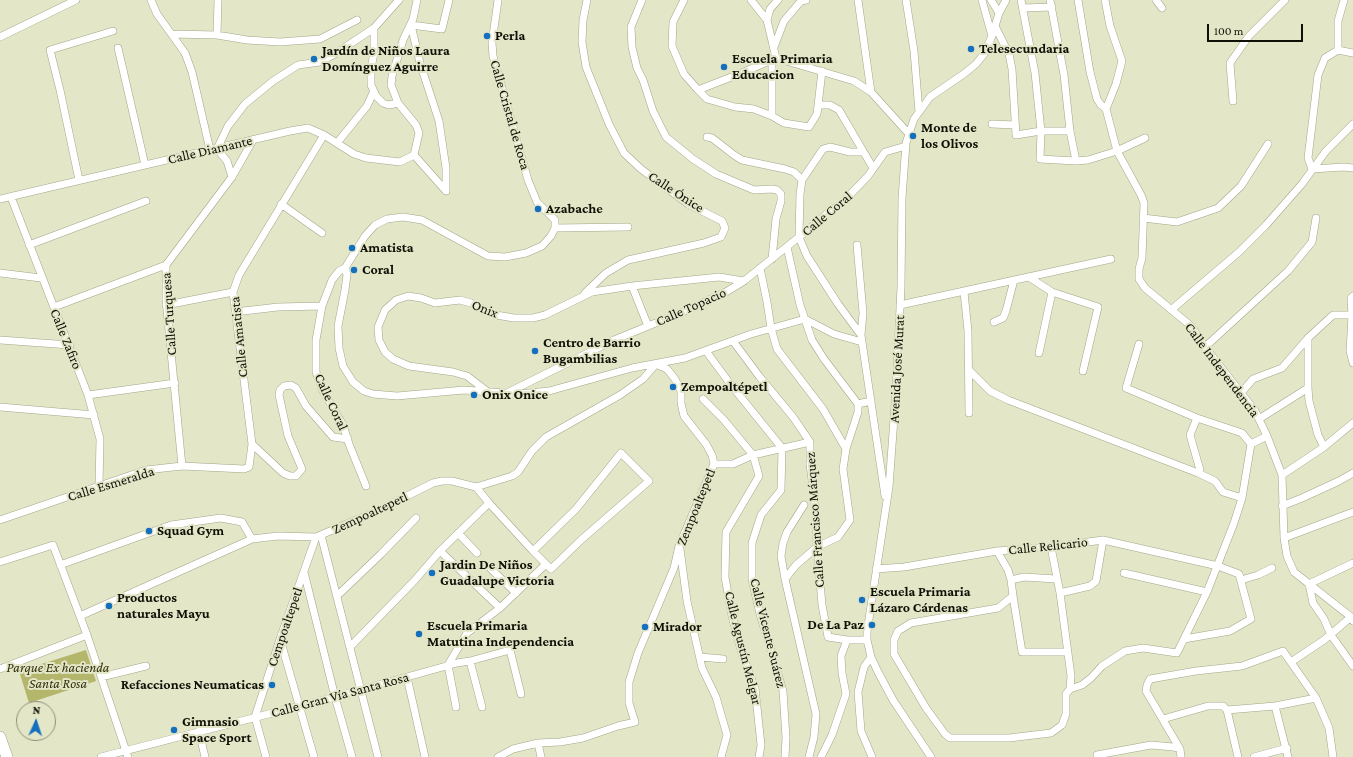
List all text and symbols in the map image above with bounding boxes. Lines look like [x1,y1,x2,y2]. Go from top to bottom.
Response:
scale bar [1209,16,1305,42]
text: 100 m [1214,24,1243,38]
place label: Perla [495,28,525,44]
marker: Perla [482,31,492,41]
place label: Telesecundaria [979,41,1069,57]
place label: Jardín de Niños Laura Domínguez Aguirre [322,43,450,76]
marker: Telesecundaria [966,44,976,54]
place label: Escuela Primaria Educacion [732,51,833,84]
marker: Jardín de Niños Laura Domínguez Aguirre [309,54,319,64]
street label: Calle Cristal de Roca [486,58,534,172]
marker: Escuela Primaria Educacion [719,62,729,72]
place label: Monte de los Olivos [921,120,978,152]
marker: Monte de los Olivos [908,131,918,141]
street label: Calle Diamante [166,132,254,168]
street label: Calle Ónice [645,168,707,216]
street label: Calle Coral [798,188,856,240]
place label: Azabache [546,201,603,217]
marker: Azabache [533,204,543,214]
place label: Amatista [360,240,414,256]
marker: Amatista [347,243,357,253]
place label: Coral [362,262,394,278]
marker: Coral [349,265,359,275]
street label: Calle Turquesa [158,272,180,356]
street label: Calle Topacio [653,284,729,330]
street label: Calle Amatista [226,296,252,378]
street label: Onix [469,296,501,322]
street label: Calle Zafiro [46,306,86,372]
street label: Avenida José Murat [886,315,908,423]
street label: Calle Independencia [1181,319,1263,421]
place label: Centro de Barrio Bugambilias [543,335,641,368]
marker: Centro de Barrio Bugambilias [530,346,540,356]
street label: Calle Coral [311,371,351,433]
place label: Zempoaltépetl [681,379,768,395]
marker: Zempoaltépetl [668,382,678,392]
place label: Onix Onice [482,387,548,403]
marker: Onix Onice [469,390,479,400]
street label: Calle Francisco Márquez [802,452,828,588]
street label: Calle Esmeralda [66,463,156,505]
street label: Zempoaltepetl [673,466,719,548]
street label: Zempoaltepetl [329,488,411,538]
place label: Squad Gym [157,523,224,539]
marker: Squad Gym [144,526,154,536]
street label: Calle Relicario [1007,533,1089,559]
place label: Jardin De Niños Guadalupe Victoria [440,557,554,590]
marker: Jardin De Niños Guadalupe Victoria [427,568,437,578]
street label: Calle Vicente Suárez [746,577,790,689]
place label: Escuela Primaria Lázaro Cárdenas [870,584,971,616]
street label: Cempoaltepetl [264,585,306,669]
street label: Calle Agustín Melgar [721,589,765,707]
place label: Productos naturales Mayu [117,590,210,622]
marker: Escuela Primaria Lázaro Cárdenas [857,595,867,605]
marker: Productos naturales Mayu [104,601,114,611]
place label: De La Paz [807,617,864,633]
place label: Escuela Primaria Matutina Independencia [427,618,574,650]
place label: Mirador [653,619,702,635]
marker: De La Paz [867,620,877,630]
marker: Mirador [640,622,650,632]
marker: Escuela Primaria Matutina Independencia [414,629,424,639]
park label: Parque Ex hacienda Santa Rosa [7,660,109,692]
street label: Calle Gran Vía Santa Rosa [269,668,411,722]
place label: Refacciones Neumaticas [121,677,264,693]
marker: Refacciones Neumaticas [267,680,277,690]
north arrow [16,701,56,741]
text: N [33,704,41,716]
place label: Gimnasio Space Sport [182,714,252,746]
marker: Gimnasio Space Sport [169,725,179,735]

